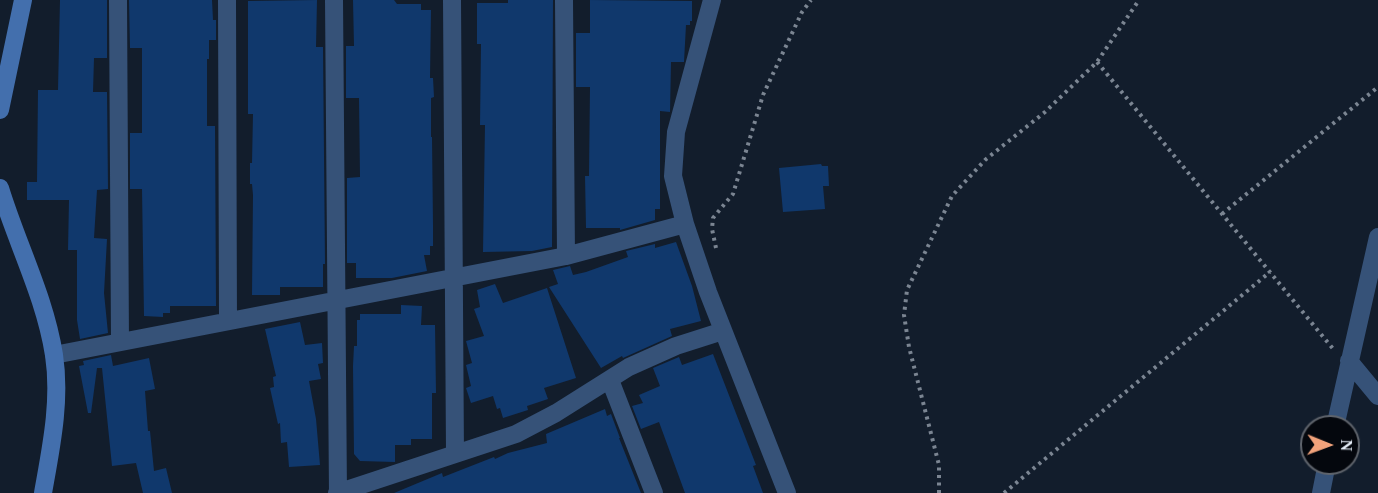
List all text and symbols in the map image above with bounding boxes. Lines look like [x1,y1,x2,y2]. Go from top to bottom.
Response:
north arrow [1300,415,1360,475]
text: N [1338,439,1355,451]

